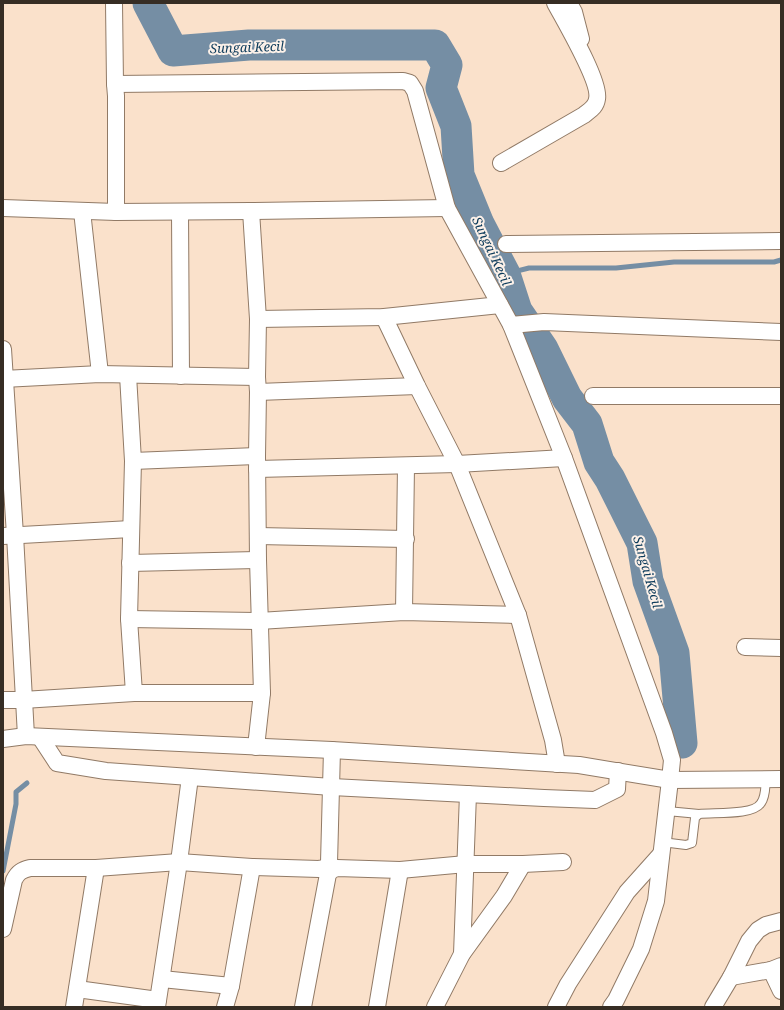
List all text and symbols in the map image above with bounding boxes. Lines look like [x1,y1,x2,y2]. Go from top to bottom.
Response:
water label: Sungai Kecil [210,37,284,57]
water label: Sungai Kecil [468,214,516,288]
water label: Sungai Kecil [629,534,667,610]

